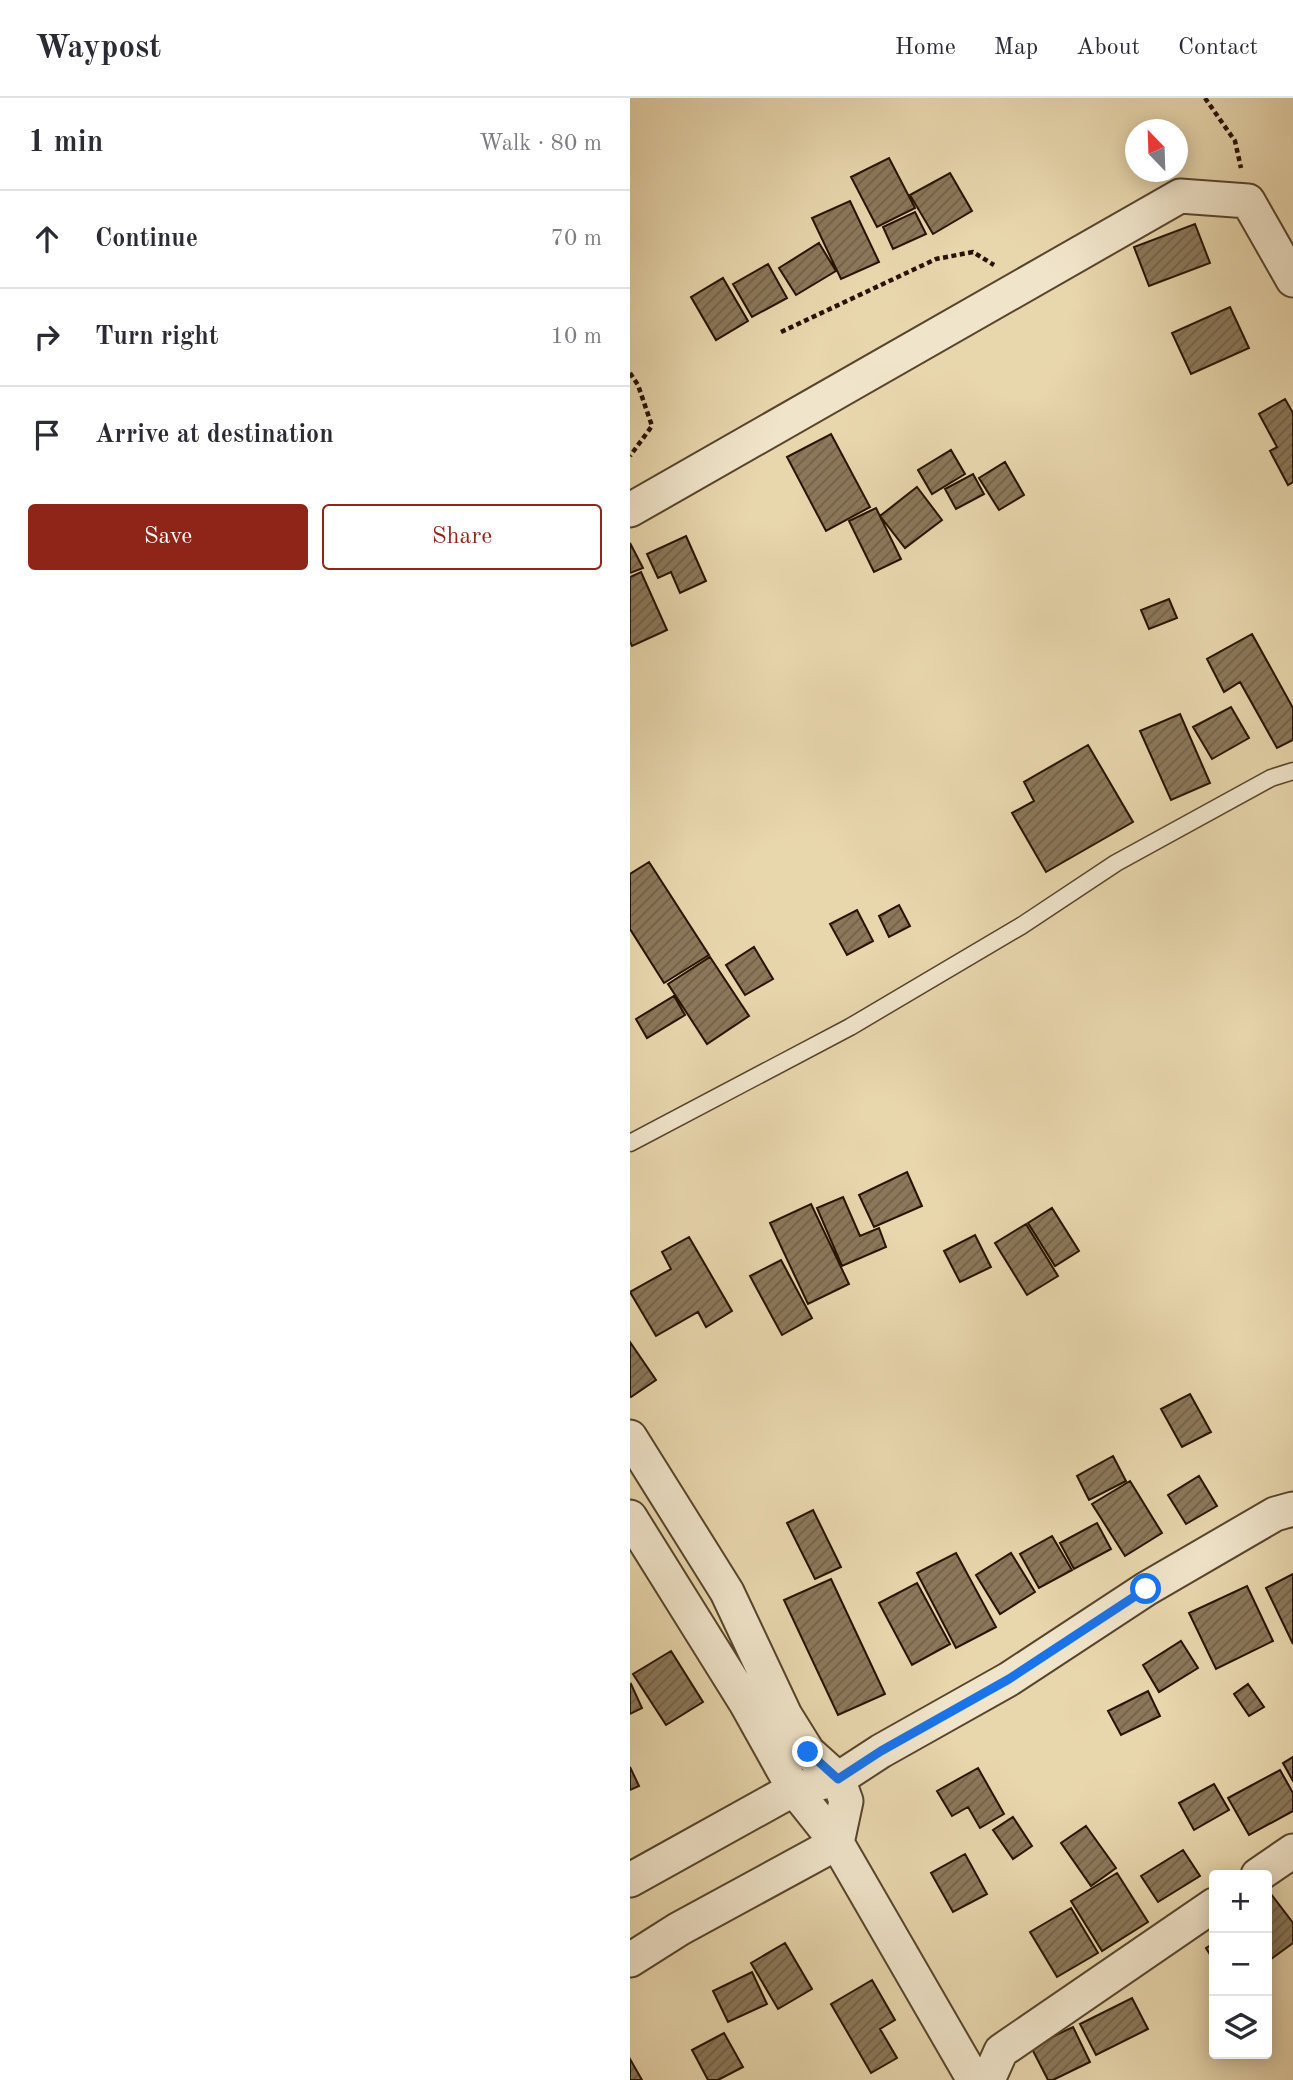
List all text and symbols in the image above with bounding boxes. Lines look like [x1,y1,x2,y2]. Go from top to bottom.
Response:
text: Waypost [35,32,161,65]
text: Home [895,36,956,60]
text: Map [994,36,1038,60]
text: About [1076,36,1140,60]
text: Contact [1178,36,1258,60]
north arrow [1125,119,1188,182]
text: 1 min [28,128,103,158]
text: Walk · 80 m [479,132,602,155]
icon: ahead [28,220,66,258]
text: Continue [95,226,198,252]
text: 70 m [551,227,602,250]
icon: right [28,318,66,356]
text: Turn right [95,324,218,350]
text: 10 m [551,325,602,348]
icon: arrive [28,416,66,454]
text: Arrive at destination [95,422,334,448]
button: Save [28,504,308,570]
button: Share [322,504,602,570]
route start [1130,1573,1161,1604]
route end [792,1736,823,1767]
map controls [1209,1870,1272,2059]
button: + [1209,1870,1272,1933]
button: − [1209,1933,1272,1996]
button: layers [1209,1996,1272,2059]

